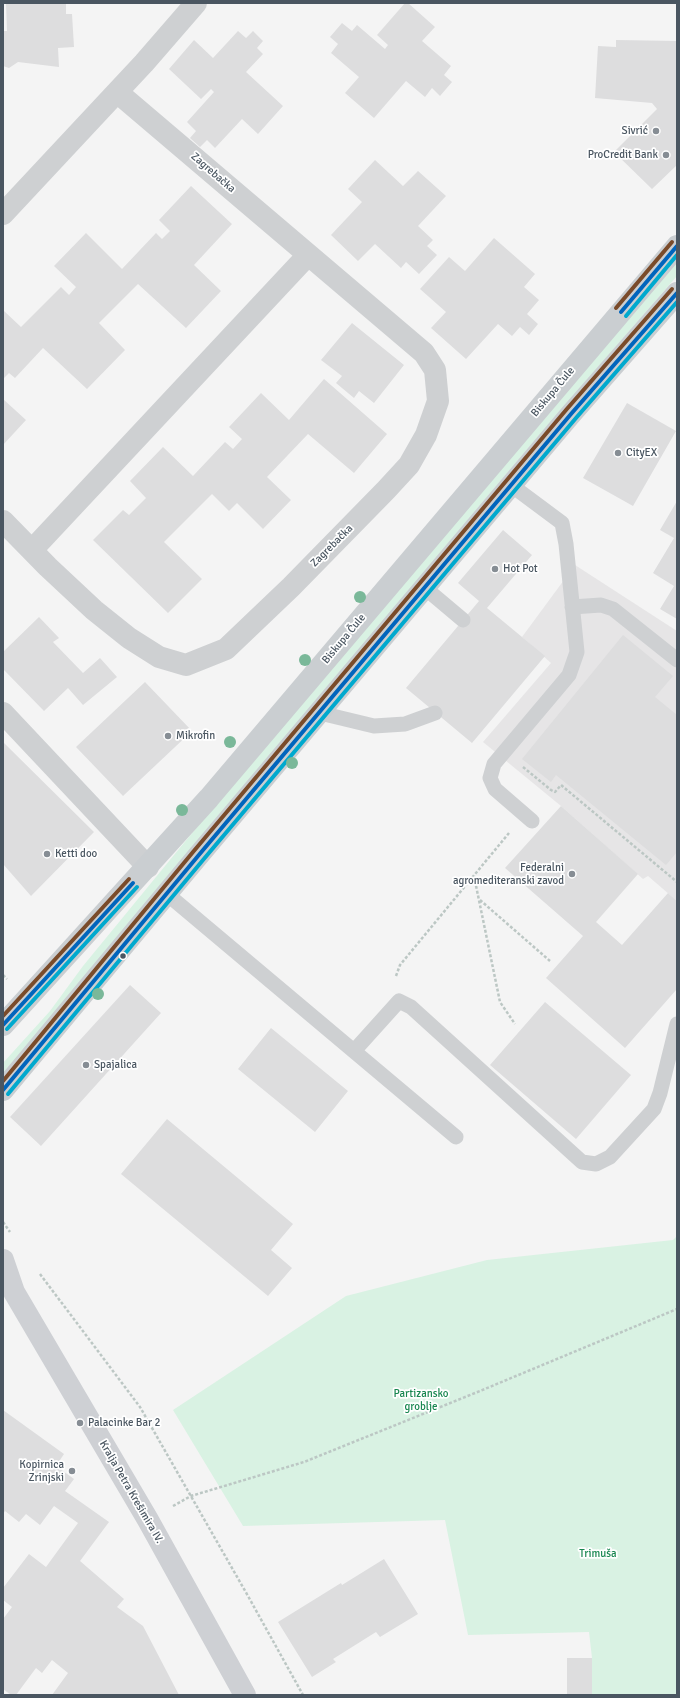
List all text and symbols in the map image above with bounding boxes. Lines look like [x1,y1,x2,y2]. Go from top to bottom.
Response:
place label: Sivrić [622,124,648,138]
marker: Sivrić [651,126,661,136]
place label: ProCredit Bank [588,148,658,162]
street label: Zagrebačka [188,150,238,196]
marker: ProCredit Bank [661,150,671,160]
street label: Biskupa Čule [528,364,578,420]
place label: CityEX [626,446,657,460]
marker: CityEX [613,448,623,458]
street label: Zagrebačka [308,522,356,570]
place label: Hot Pot [503,562,538,576]
marker: Hot Pot [490,564,500,574]
street label: Biskupa Čule [319,611,369,667]
place label: Mikrofin [176,729,215,743]
marker: Mikrofin [163,731,173,741]
place label: Ketti doo [55,847,97,861]
marker: Ketti doo [42,849,52,859]
place label: Federalni agromediteranski zavod [453,861,564,887]
marker: Federalni agromediteranski zavod [567,869,577,879]
unlabelled marker [118,951,128,961]
place label: Spajalica [94,1058,137,1072]
marker: Spajalica [81,1060,91,1070]
park label: Partizansko groblje [393,1387,449,1413]
place label: Palacinke Bar 2 [88,1416,160,1430]
marker: Palacinke Bar 2 [75,1418,85,1428]
street label: Kralja Petra Krešimira IV. [96,1438,166,1546]
place label: Kopirnica Zrinjski [19,1458,64,1484]
marker: Kopirnica Zrinjski [67,1466,77,1476]
park label: Trimuša [579,1547,617,1561]

